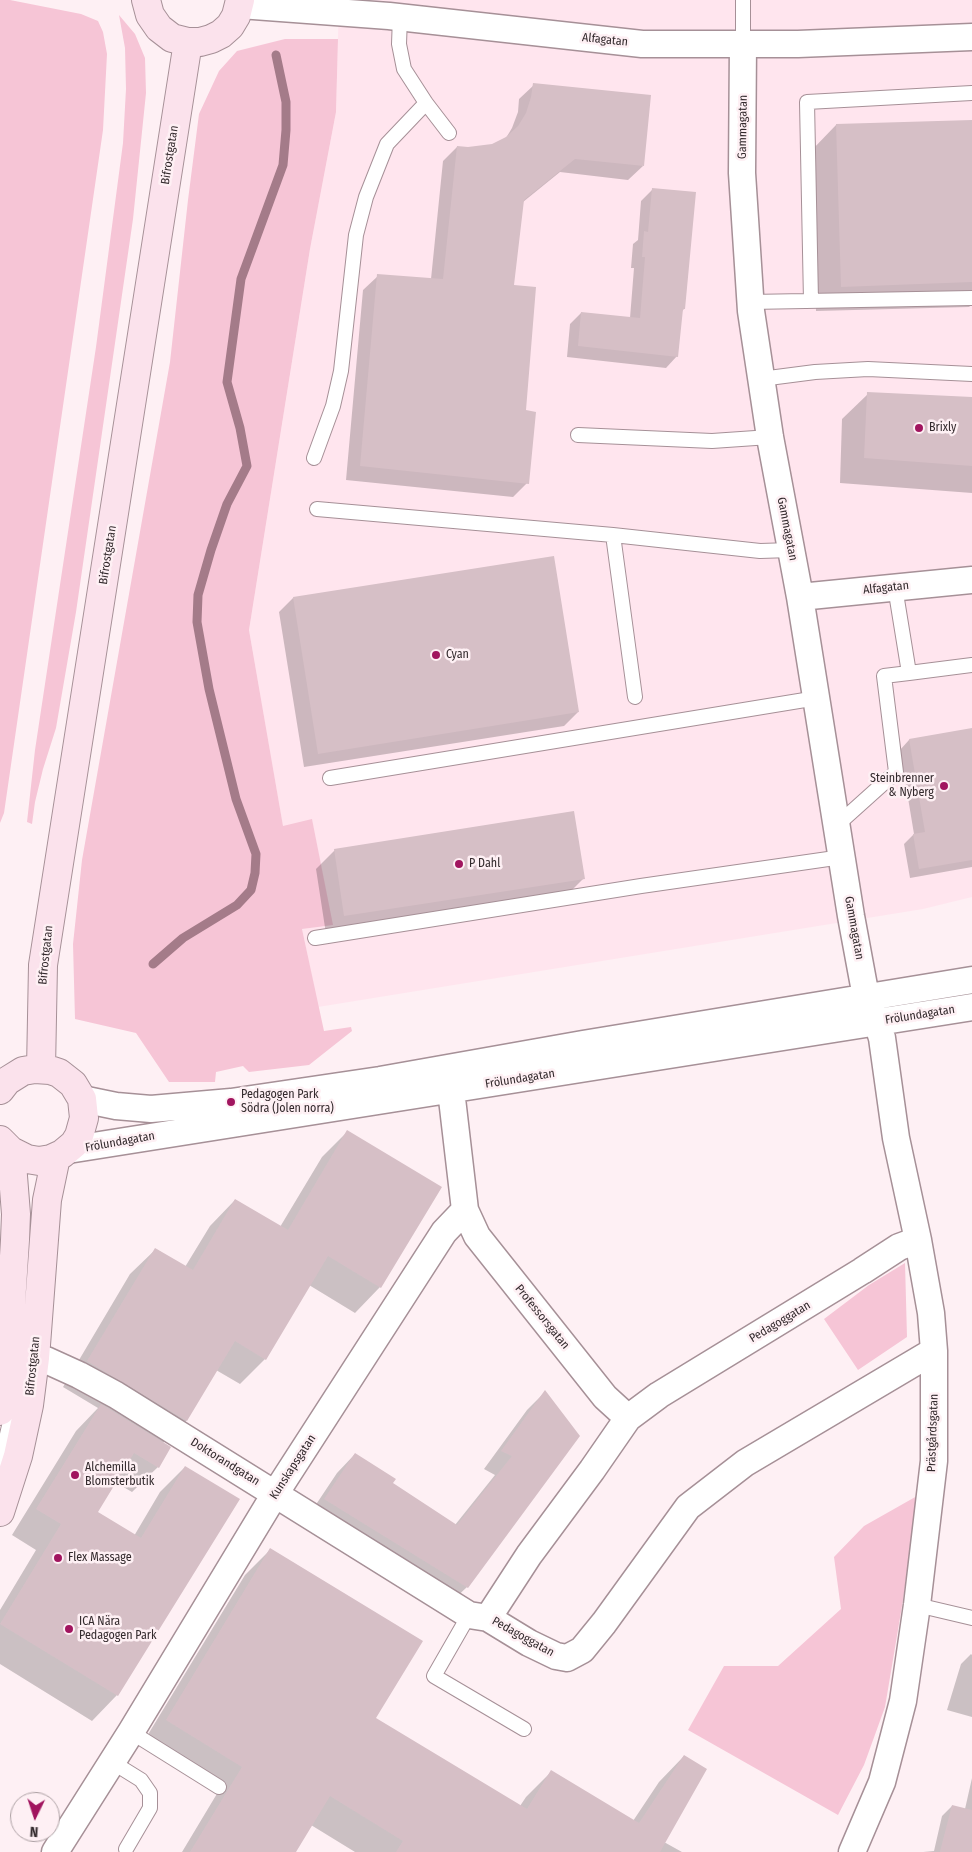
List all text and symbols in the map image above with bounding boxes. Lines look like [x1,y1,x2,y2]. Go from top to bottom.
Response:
street label: Alfagatan [581,30,629,50]
street label: Gammagatan [735,95,751,159]
street label: Bifrostgatan [158,124,182,186]
place label: Brixly [929,421,956,435]
marker: Brixly [913,422,925,434]
street label: Gammagatan [774,496,800,562]
street label: Bifrostgatan [96,524,120,586]
street label: Alfagatan [862,578,910,598]
place label: Cyan [446,648,469,662]
marker: Cyan [430,649,442,661]
place label: Steinbrenner & Nyberg [870,772,934,800]
marker: Steinbrenner & Nyberg [938,780,950,792]
place label: P Dahl [469,857,500,871]
marker: P Dahl [453,858,465,870]
street label: Gammagatan [841,895,867,961]
street label: Bifrostgatan [36,925,56,985]
street label: Frölundagatan [884,1002,956,1028]
street label: Frölundagatan [484,1066,556,1092]
place label: Pedagogen Park Södra (Jolen norra) [241,1088,334,1116]
marker: Pedagogen Park Södra (Jolen norra) [225,1096,237,1108]
street label: Frölundagatan [84,1129,156,1155]
street label: Professorsgatan [512,1282,572,1352]
street label: Pedagoggatan [747,1298,813,1346]
street label: Bifrostgatan [23,1336,43,1396]
street label: Prästgårdsgatan [924,1393,942,1473]
street label: Kunskapsgatan [267,1432,319,1502]
street label: Doktorandgatan [188,1435,262,1489]
place label: Alchemilla Blomsterbutik [85,1461,154,1489]
marker: Alchemilla Blomsterbutik [69,1469,81,1481]
place label: Flex Massage [68,1551,132,1565]
marker: Flex Massage [52,1552,64,1564]
street label: Pedagoggatan [489,1614,557,1660]
place label: ICA Nära Pedagogen Park [79,1615,157,1643]
marker: ICA Nära Pedagogen Park [63,1623,75,1635]
north arrow [10,1792,60,1842]
text: N [29,1823,39,1840]

